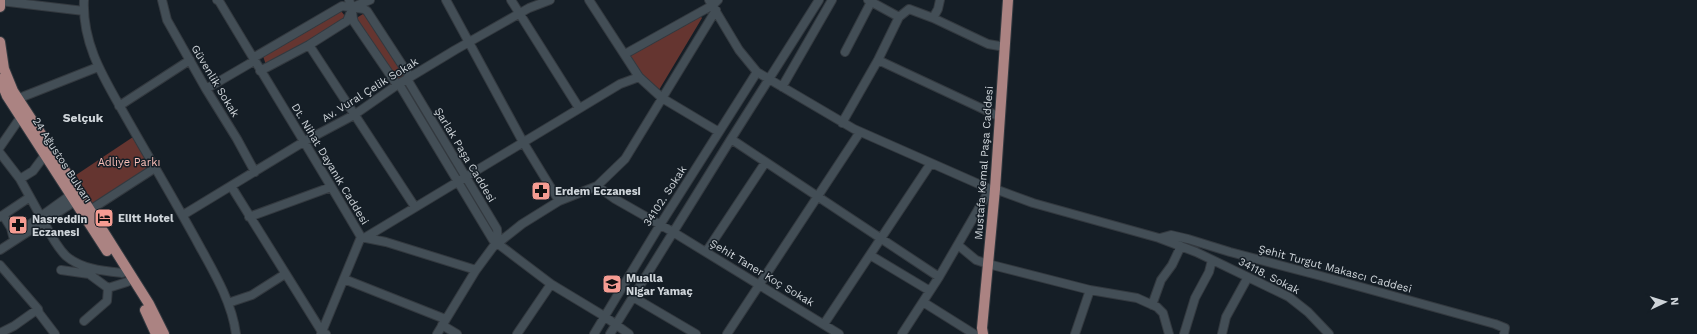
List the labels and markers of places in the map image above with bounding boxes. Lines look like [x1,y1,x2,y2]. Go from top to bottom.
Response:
pharmacy icon: Erdem Eczanesi [530,180,552,202]
place label: Erdem Eczanesi [555,185,641,198]
hotel icon: Elitt Hotel [93,207,115,229]
place label: Elitt Hotel [118,212,174,225]
place label: Nasreddin Eczanesi [32,213,87,239]
pharmacy icon: Nasreddin Eczanesi [7,214,29,236]
place label: Mualla Nigar Yamaç [626,272,693,298]
school or university icon: Mualla Nigar Yamaç [601,273,623,295]

